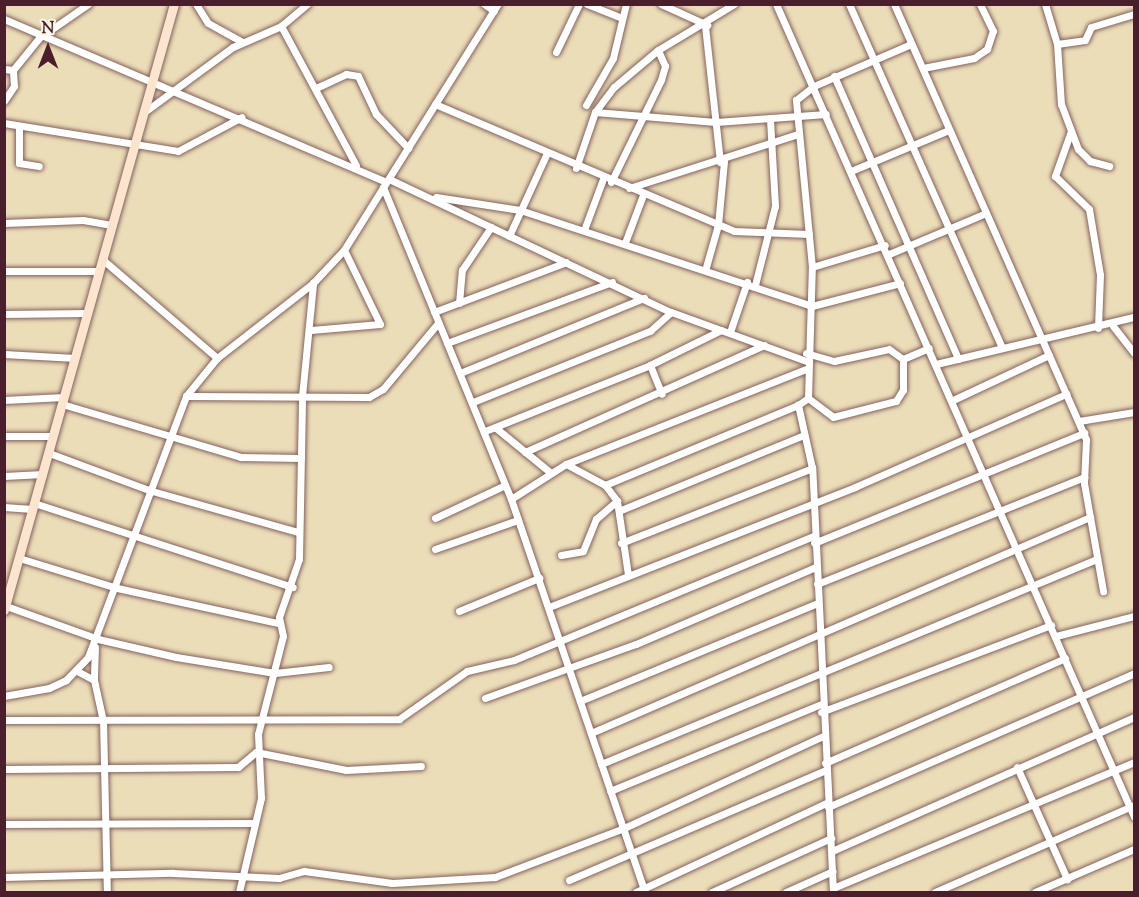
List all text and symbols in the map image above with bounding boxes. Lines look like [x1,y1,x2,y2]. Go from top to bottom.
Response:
north arrow [18,18,78,78]
text: N [42,18,54,41]

